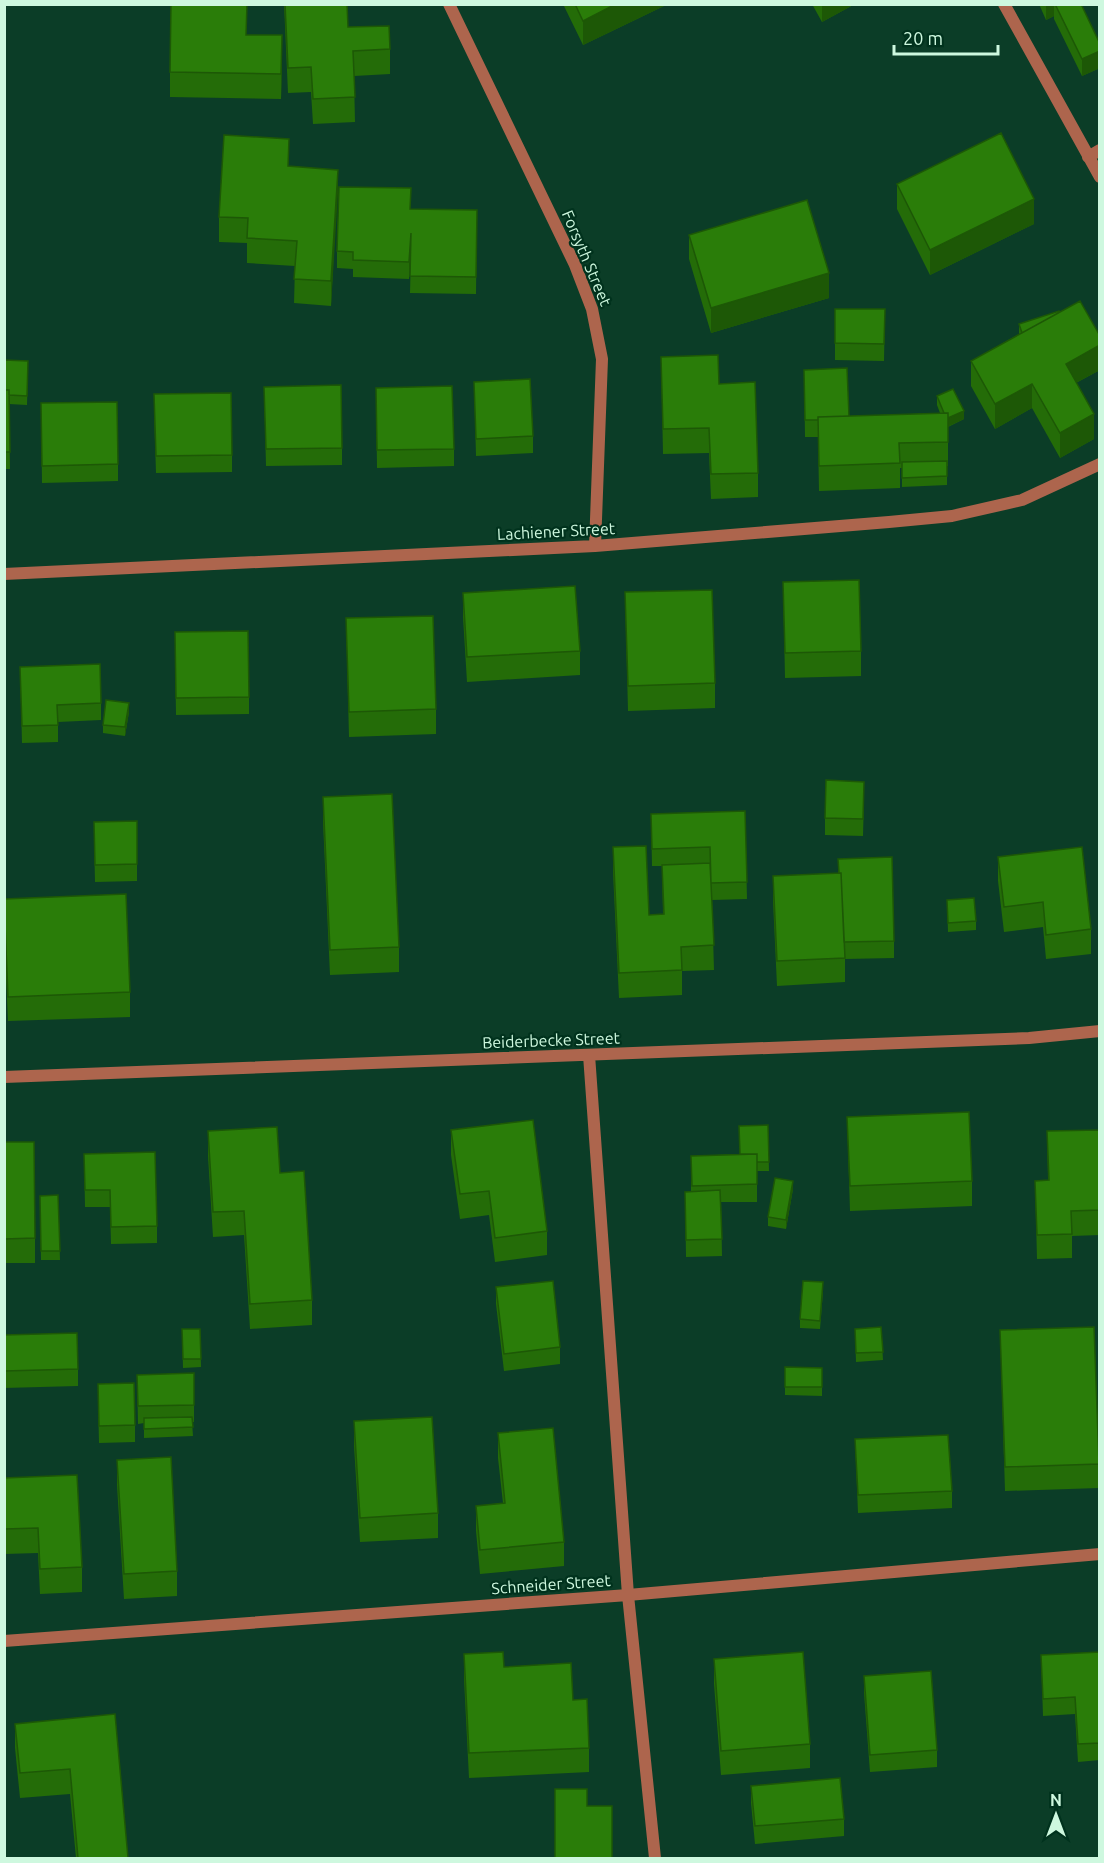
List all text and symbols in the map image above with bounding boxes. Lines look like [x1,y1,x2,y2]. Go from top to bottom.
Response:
scale bar [894,18,998,56]
text: 20 m [903,28,943,48]
street label: Forsyth Street [559,207,616,309]
street label: Lachiener Street [497,519,616,543]
street label: Beiderbecke Street [482,1029,621,1051]
street label: Schneider Street [491,1571,612,1597]
north arrow [1026,1785,1086,1845]
text: N [1050,1791,1062,1809]

